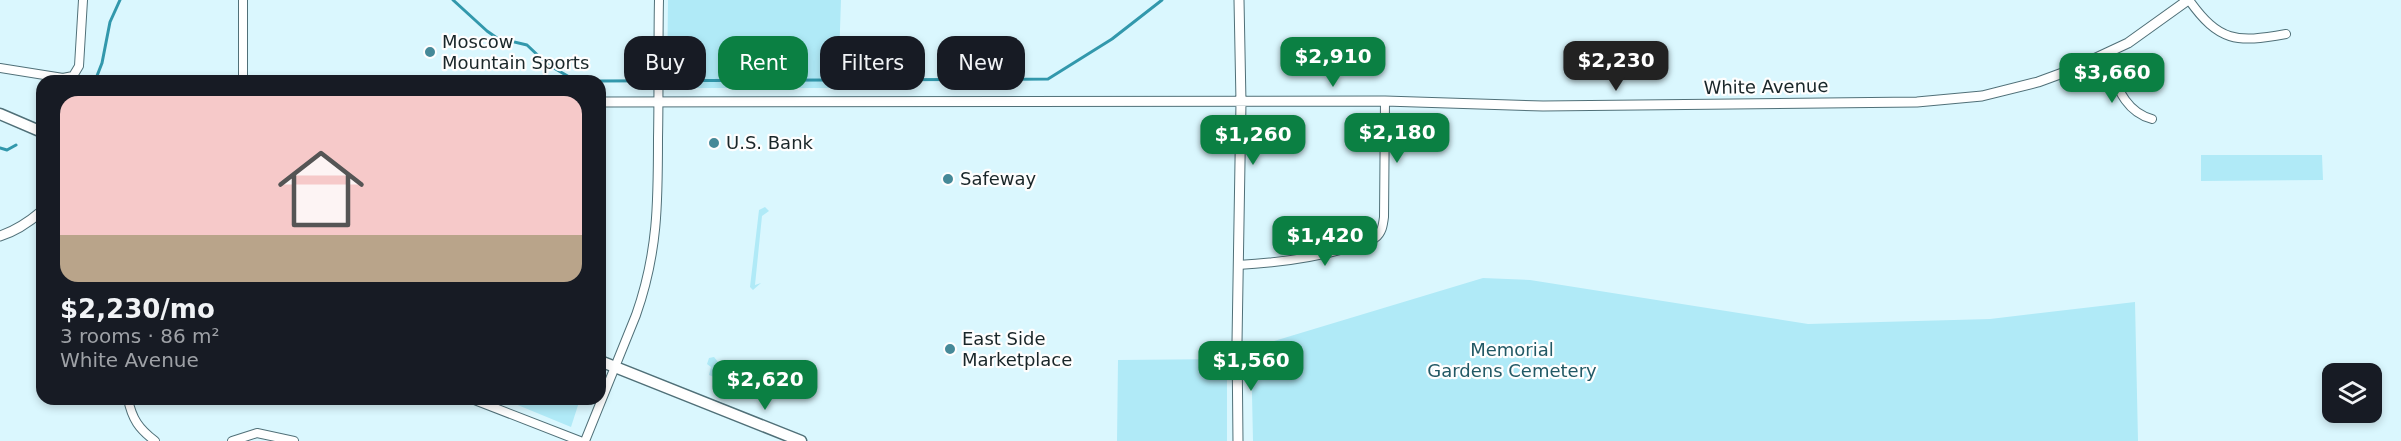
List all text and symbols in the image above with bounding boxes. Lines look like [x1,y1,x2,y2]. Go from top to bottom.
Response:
place label: Moscow Mountain Sports [442,31,589,73]
chip: Buy [624,36,706,90]
chip: Rent [718,36,808,90]
chip: Filters [820,36,925,90]
chip: New [937,36,1025,90]
pin: $2,910 [1284,37,1382,88]
pin: $2,230 [1567,41,1665,92]
text: $2,910 [1294,44,1372,68]
marker: Moscow Mountain Sports [423,45,437,59]
text: $2,230 [1577,48,1655,72]
pin: $3,660 [2063,53,2161,104]
text: $3,660 [2073,60,2151,84]
street label: White Avenue [1703,75,1829,98]
pin: $2,180 [1348,113,1446,164]
pin: $1,260 [1204,115,1302,166]
text: $2,180 [1358,120,1436,144]
text: $1,260 [1214,122,1292,146]
place label: U.S. Bank [726,132,814,153]
icon: home [267,135,375,243]
marker: U.S. Bank [707,136,721,150]
place label: Safeway [960,168,1037,189]
marker: Safeway [941,172,955,186]
pin: $1,420 [1276,216,1374,267]
text: $1,420 [1286,223,1364,247]
text: $2,230/mo [60,294,215,324]
text: 3 rooms · 86 m² [60,324,220,348]
place label: East Side Marketplace [962,328,1072,370]
park label: Memorial Gardens Cemetery [1427,339,1597,381]
pin: $1,560 [1202,341,1300,392]
marker: East Side Marketplace [943,342,957,356]
text: White Avenue [60,348,199,372]
text: $1,560 [1212,348,1290,372]
pin: $2,620 [716,360,814,411]
map controls [2322,363,2382,423]
button: layers [2322,363,2382,423]
text: $2,620 [726,367,804,391]

